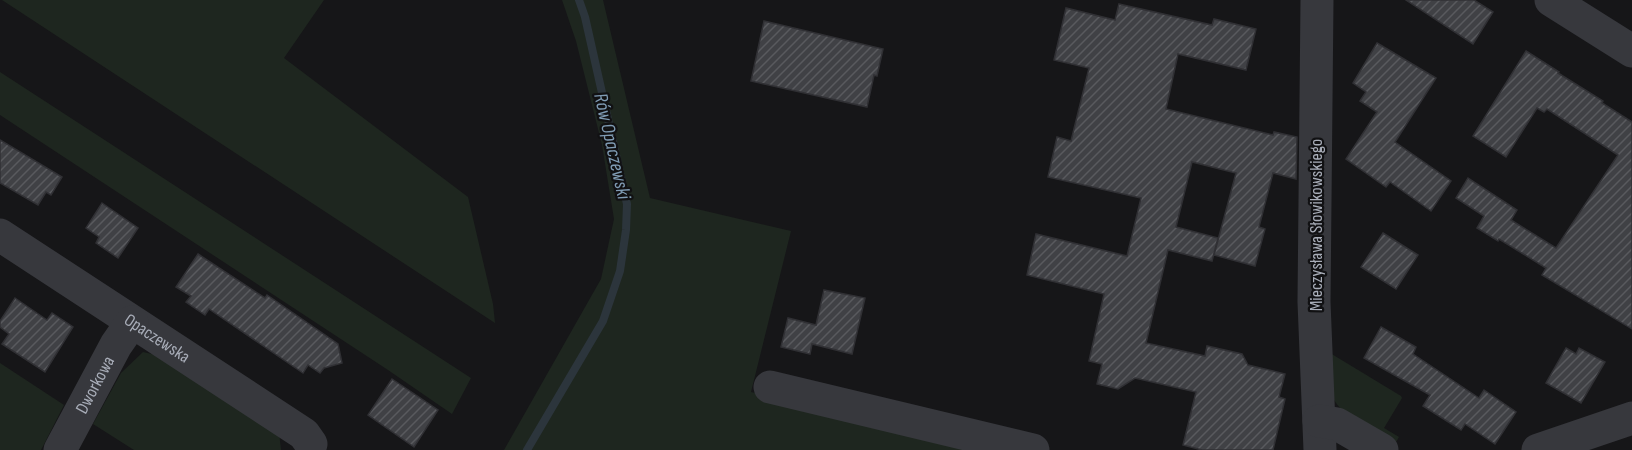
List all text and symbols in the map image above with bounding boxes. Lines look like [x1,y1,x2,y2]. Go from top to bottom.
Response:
water label: Rów Opaczewski [588,91,636,203]
street label: Mieczysława Słowikowskiego [1306,139,1327,311]
street label: Opaczewska [120,309,194,368]
street label: Dworkowa [71,352,119,417]

